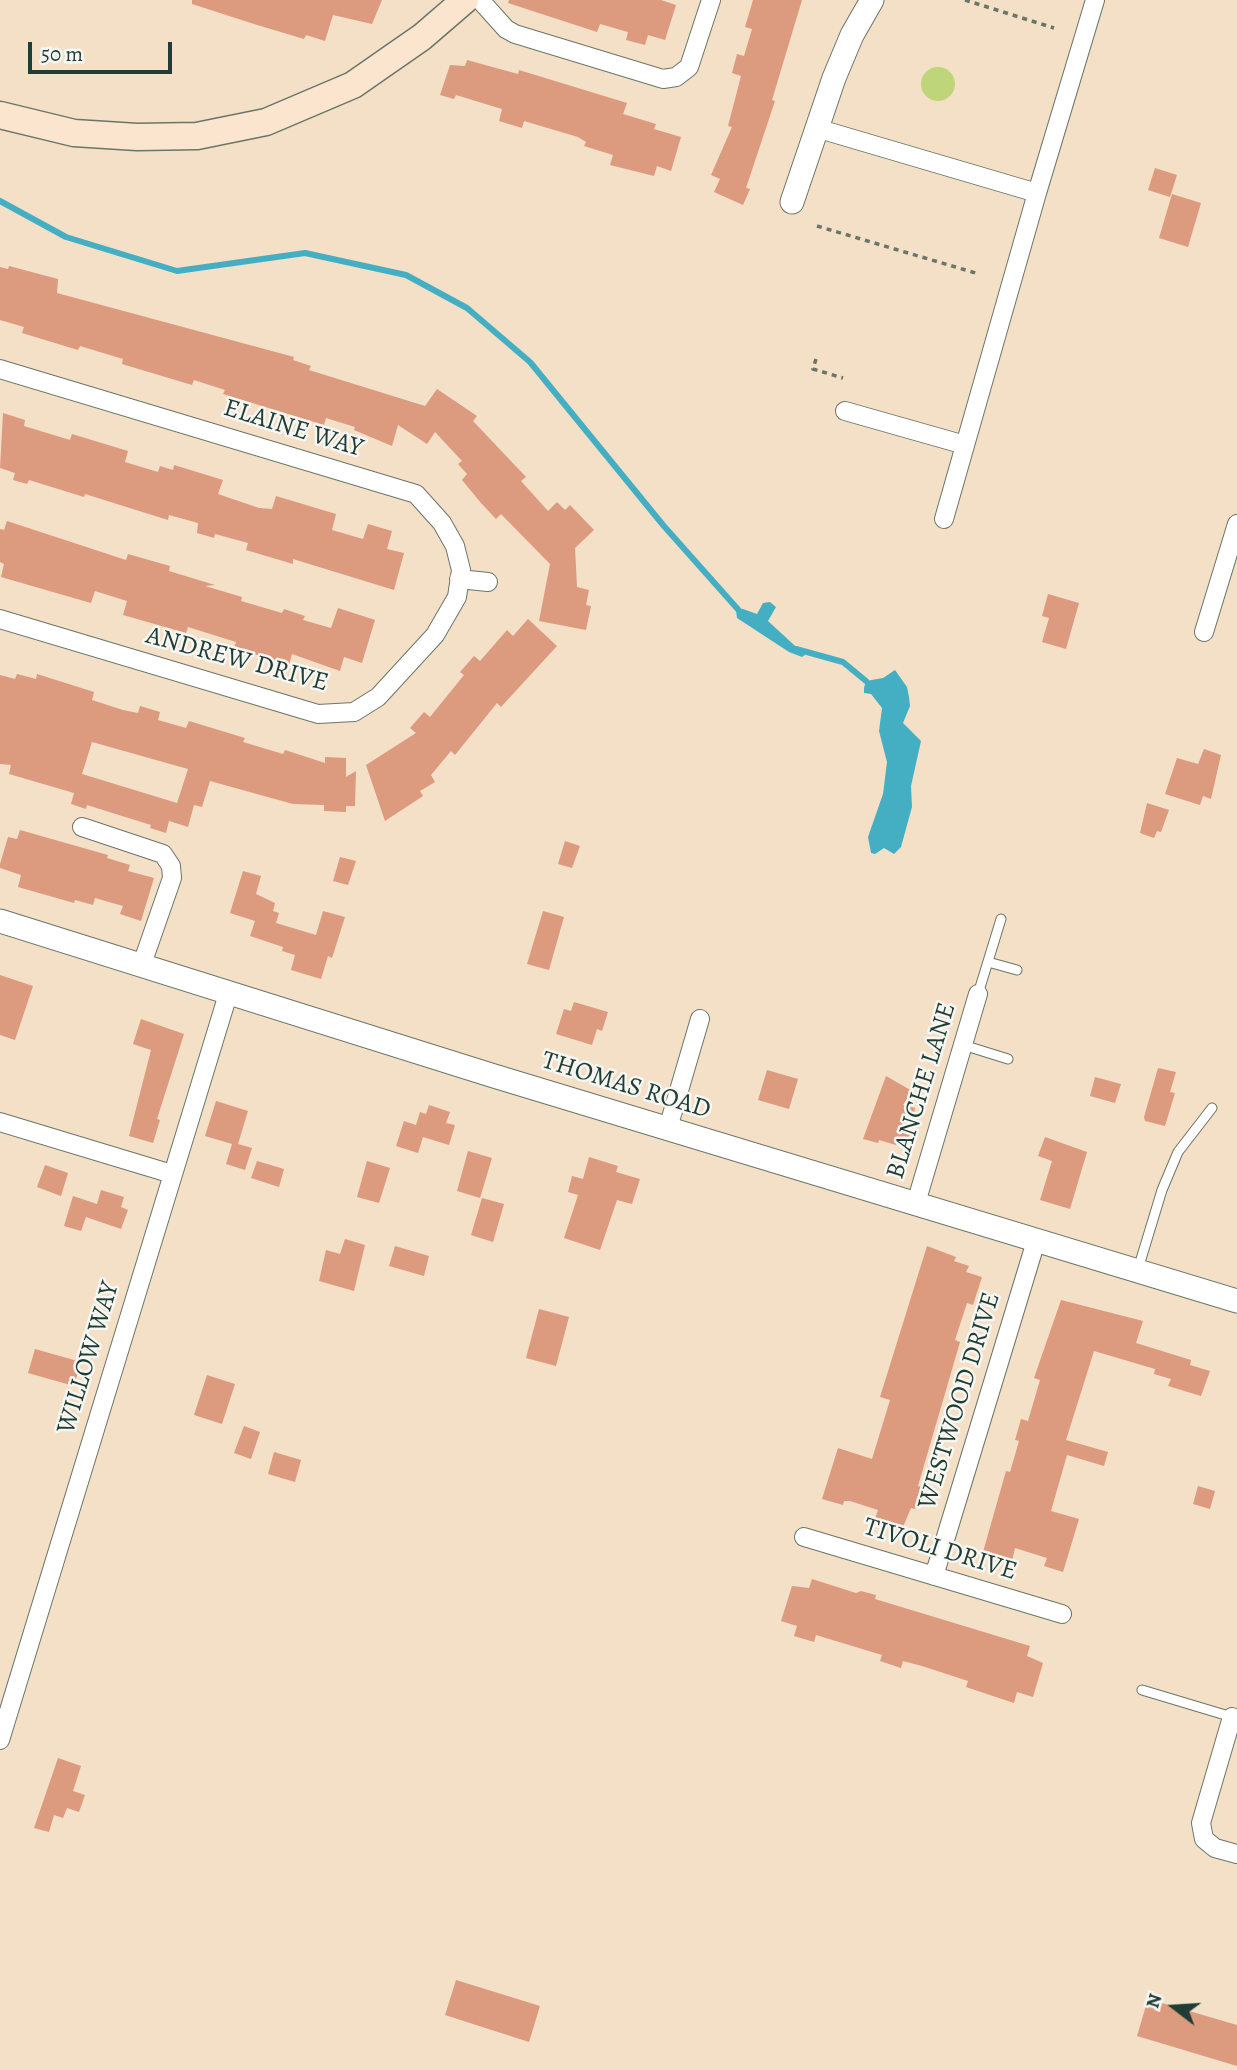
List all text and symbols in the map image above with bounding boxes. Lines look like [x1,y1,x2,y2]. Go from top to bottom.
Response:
scale bar [32,28,175,72]
text: 50 m [41,40,83,68]
street label: ELAINE WAY [219,393,367,465]
street label: ANDREW DRIVE [142,621,332,699]
street label: BLANCHE LANE [880,999,964,1183]
street label: THOMAS ROAD [538,1046,714,1126]
street label: WILLOW WAY [51,1278,127,1438]
street label: WESTWOOD DRIVE [912,1289,1008,1513]
street label: TIVOLI DRIVE [860,1512,1020,1588]
north arrow [1139,1972,1209,2042]
text: N [1139,1990,1168,2011]

